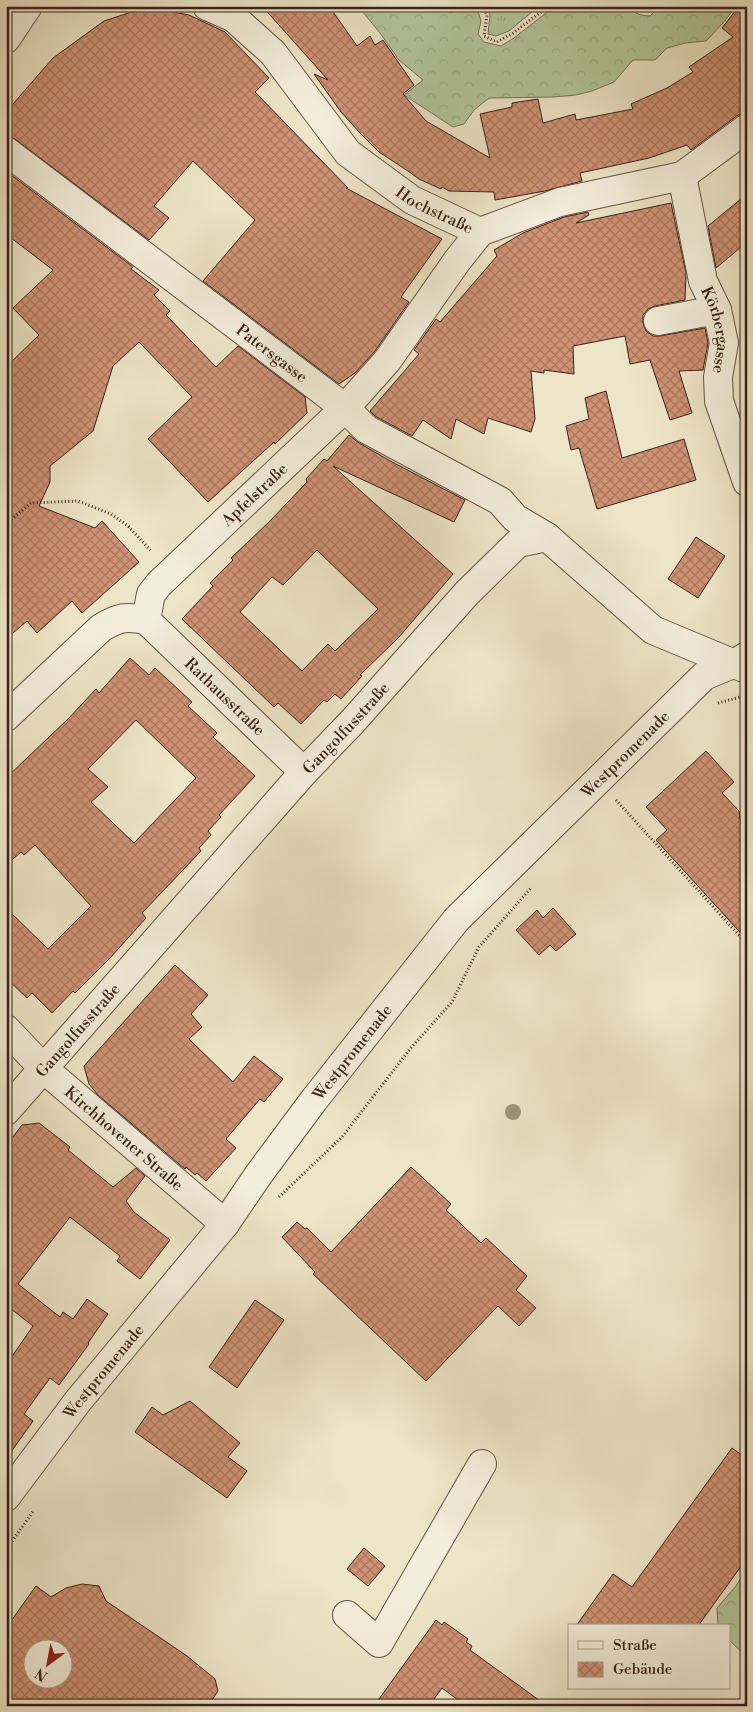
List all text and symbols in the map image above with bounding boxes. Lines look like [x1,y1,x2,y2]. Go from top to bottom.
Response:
street label: Hochstraße [391,182,476,238]
street label: Körbergasse [696,283,733,375]
street label: Patersgasse [232,320,311,387]
street label: Apfelstraße [217,459,292,531]
street label: Rathausstraße [180,654,269,740]
street label: Gangolfusstraße [299,678,394,779]
street label: Westpromenade [576,707,674,803]
street label: Gangolfusstraße [31,980,125,1082]
street label: Westpromenade [308,1001,397,1105]
street label: Kirchhovener Straße [60,1082,187,1195]
street label: Westpromenade [59,1320,149,1424]
legend [568,1624,730,1690]
text: Straße [613,1636,657,1655]
north arrow [22,1640,72,1690]
text: Gebäude [613,1660,672,1679]
text: N [32,1664,51,1685]

